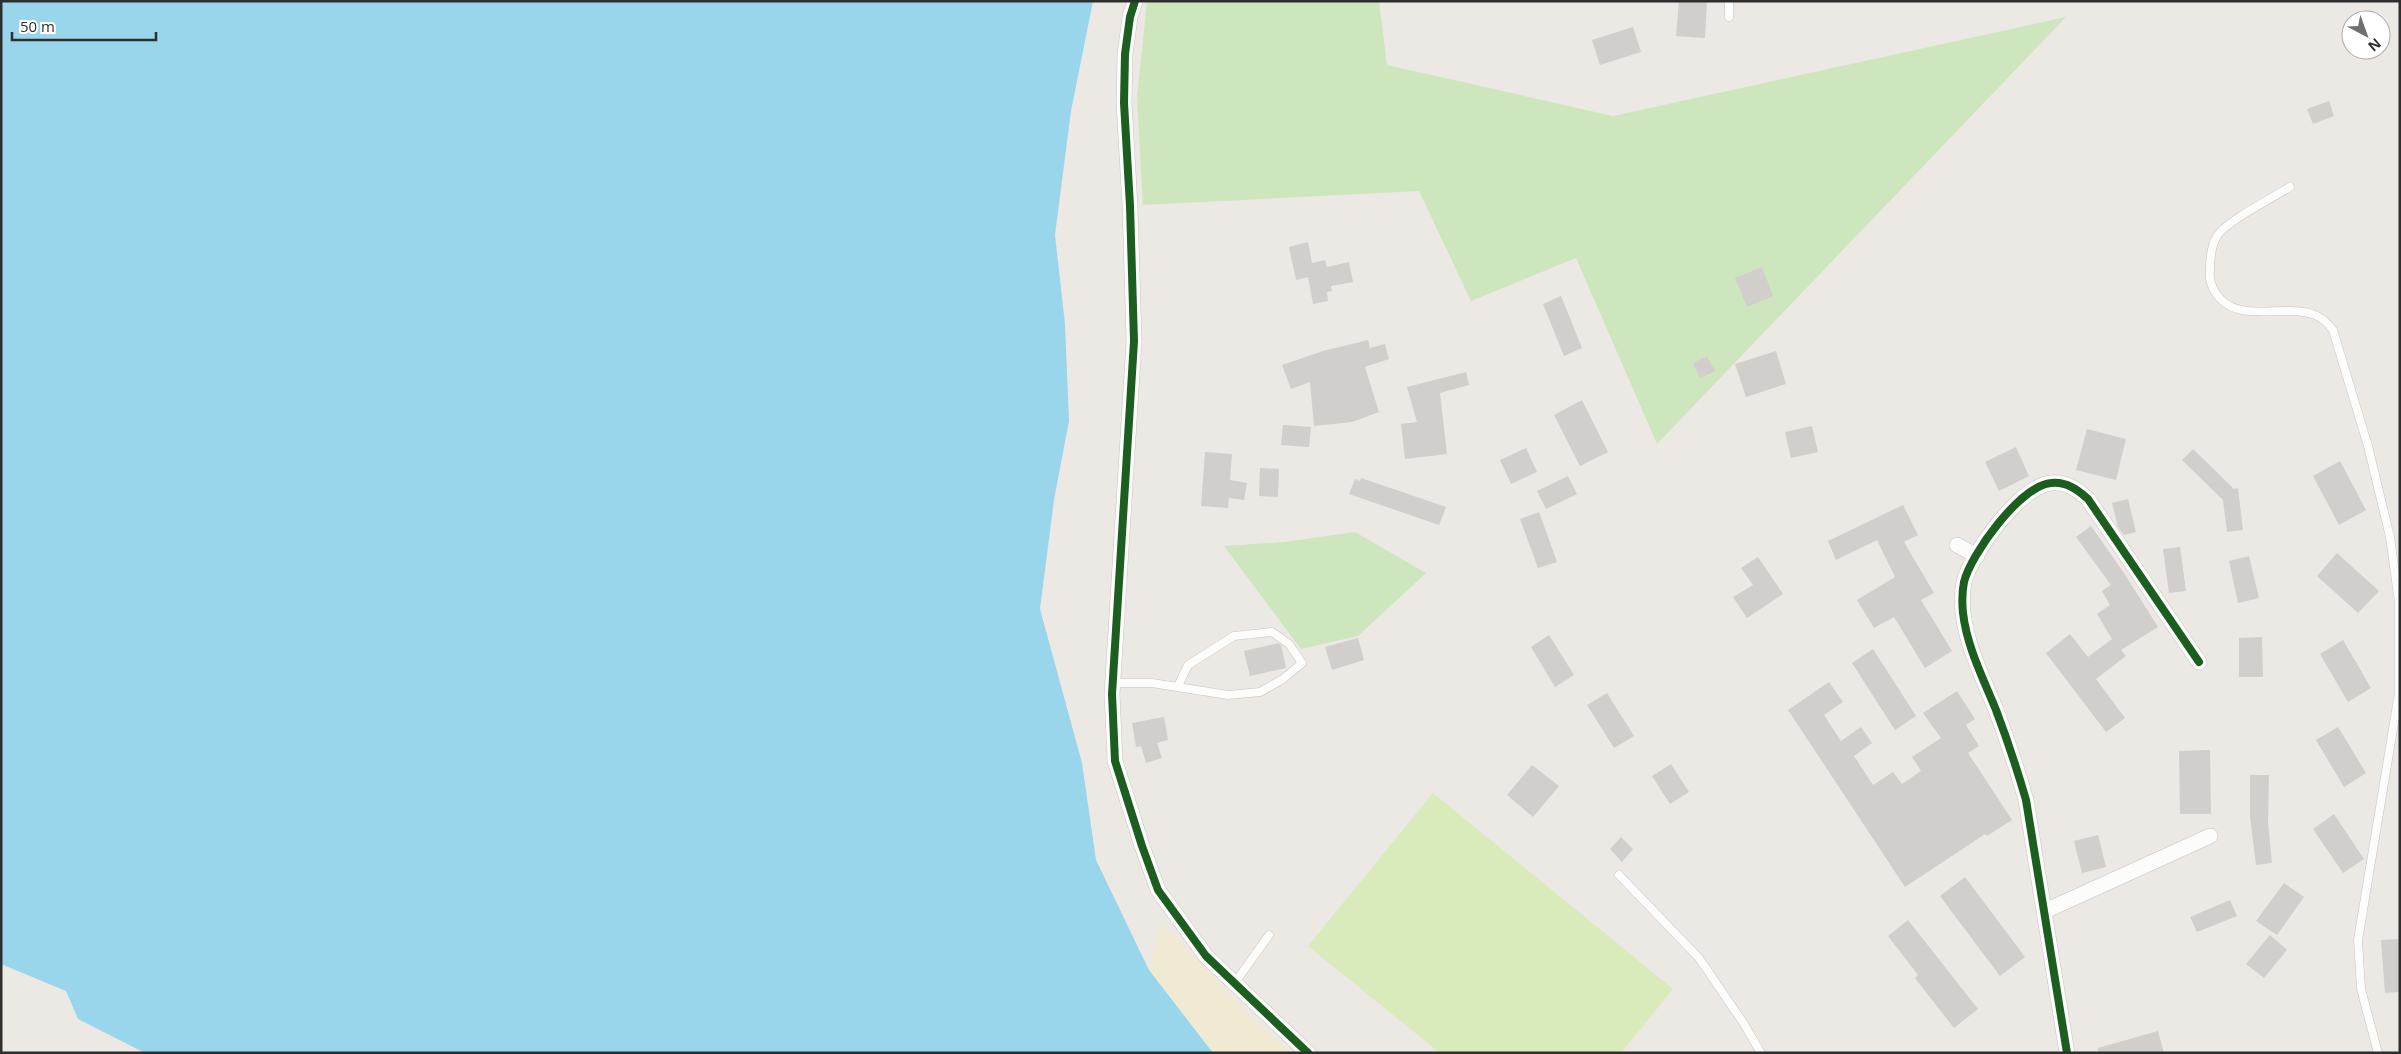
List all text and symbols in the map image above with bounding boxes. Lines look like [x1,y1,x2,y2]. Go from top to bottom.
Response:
scale bar [12,10,156,42]
north arrow [2341,10,2391,60]
text: 50 m [20,16,55,36]
text: N [2364,34,2385,56]

